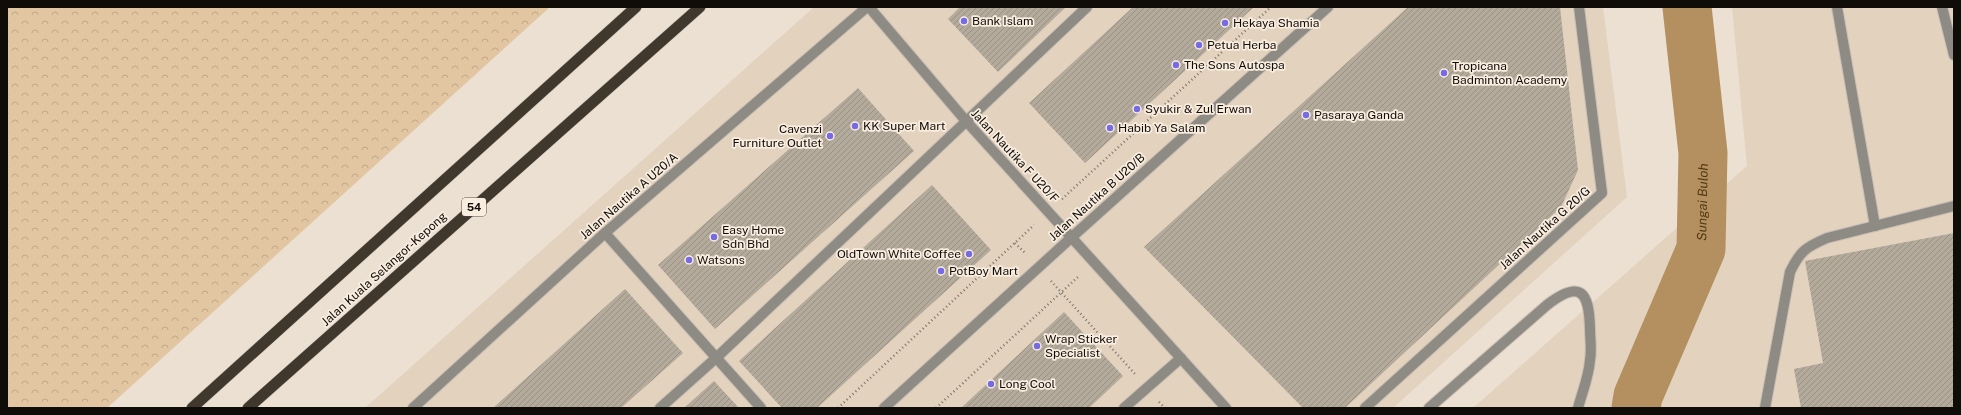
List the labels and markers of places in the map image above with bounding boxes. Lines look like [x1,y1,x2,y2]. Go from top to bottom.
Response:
place label: Bank Islam [972,14,1033,28]
marker: Bank Islam [959,16,969,26]
place label: Hekaya Shamia [1233,16,1319,30]
marker: Hekaya Shamia [1220,18,1230,28]
place label: Petua Herba [1207,38,1277,52]
marker: Petua Herba [1194,40,1204,50]
place label: The Sons Autospa [1184,58,1285,72]
place label: Tropicana Badminton Academy [1452,59,1568,87]
marker: The Sons Autospa [1171,60,1181,70]
marker: Tropicana Badminton Academy [1439,68,1449,78]
place label: Syukir & Zul Erwan [1145,102,1252,116]
marker: Syukir & Zul Erwan [1132,104,1142,114]
place label: Pasaraya Ganda [1314,108,1404,122]
marker: Pasaraya Ganda [1301,110,1311,120]
place label: KK Super Mart [863,119,946,133]
marker: KK Super Mart [850,121,860,131]
place label: Habib Ya Salam [1118,121,1205,135]
place label: Cavenzi Furniture Outlet [733,122,822,150]
marker: Habib Ya Salam [1105,123,1115,133]
marker: Cavenzi Furniture Outlet [825,131,835,141]
place label: Easy Home Sdn Bhd [722,223,785,251]
marker: Easy Home Sdn Bhd [709,232,719,242]
place label: OldTown White Coffee [837,247,961,261]
marker: OldTown White Coffee [964,249,974,259]
place label: Watsons [697,253,745,267]
marker: Watsons [684,255,694,265]
place label: PotBoy Mart [949,264,1019,278]
marker: PotBoy Mart [936,266,946,276]
place label: Wrap Sticker Specialist [1045,332,1118,360]
marker: Wrap Sticker Specialist [1032,341,1042,351]
place label: Long Cool [999,377,1056,391]
marker: Long Cool [986,379,996,389]

